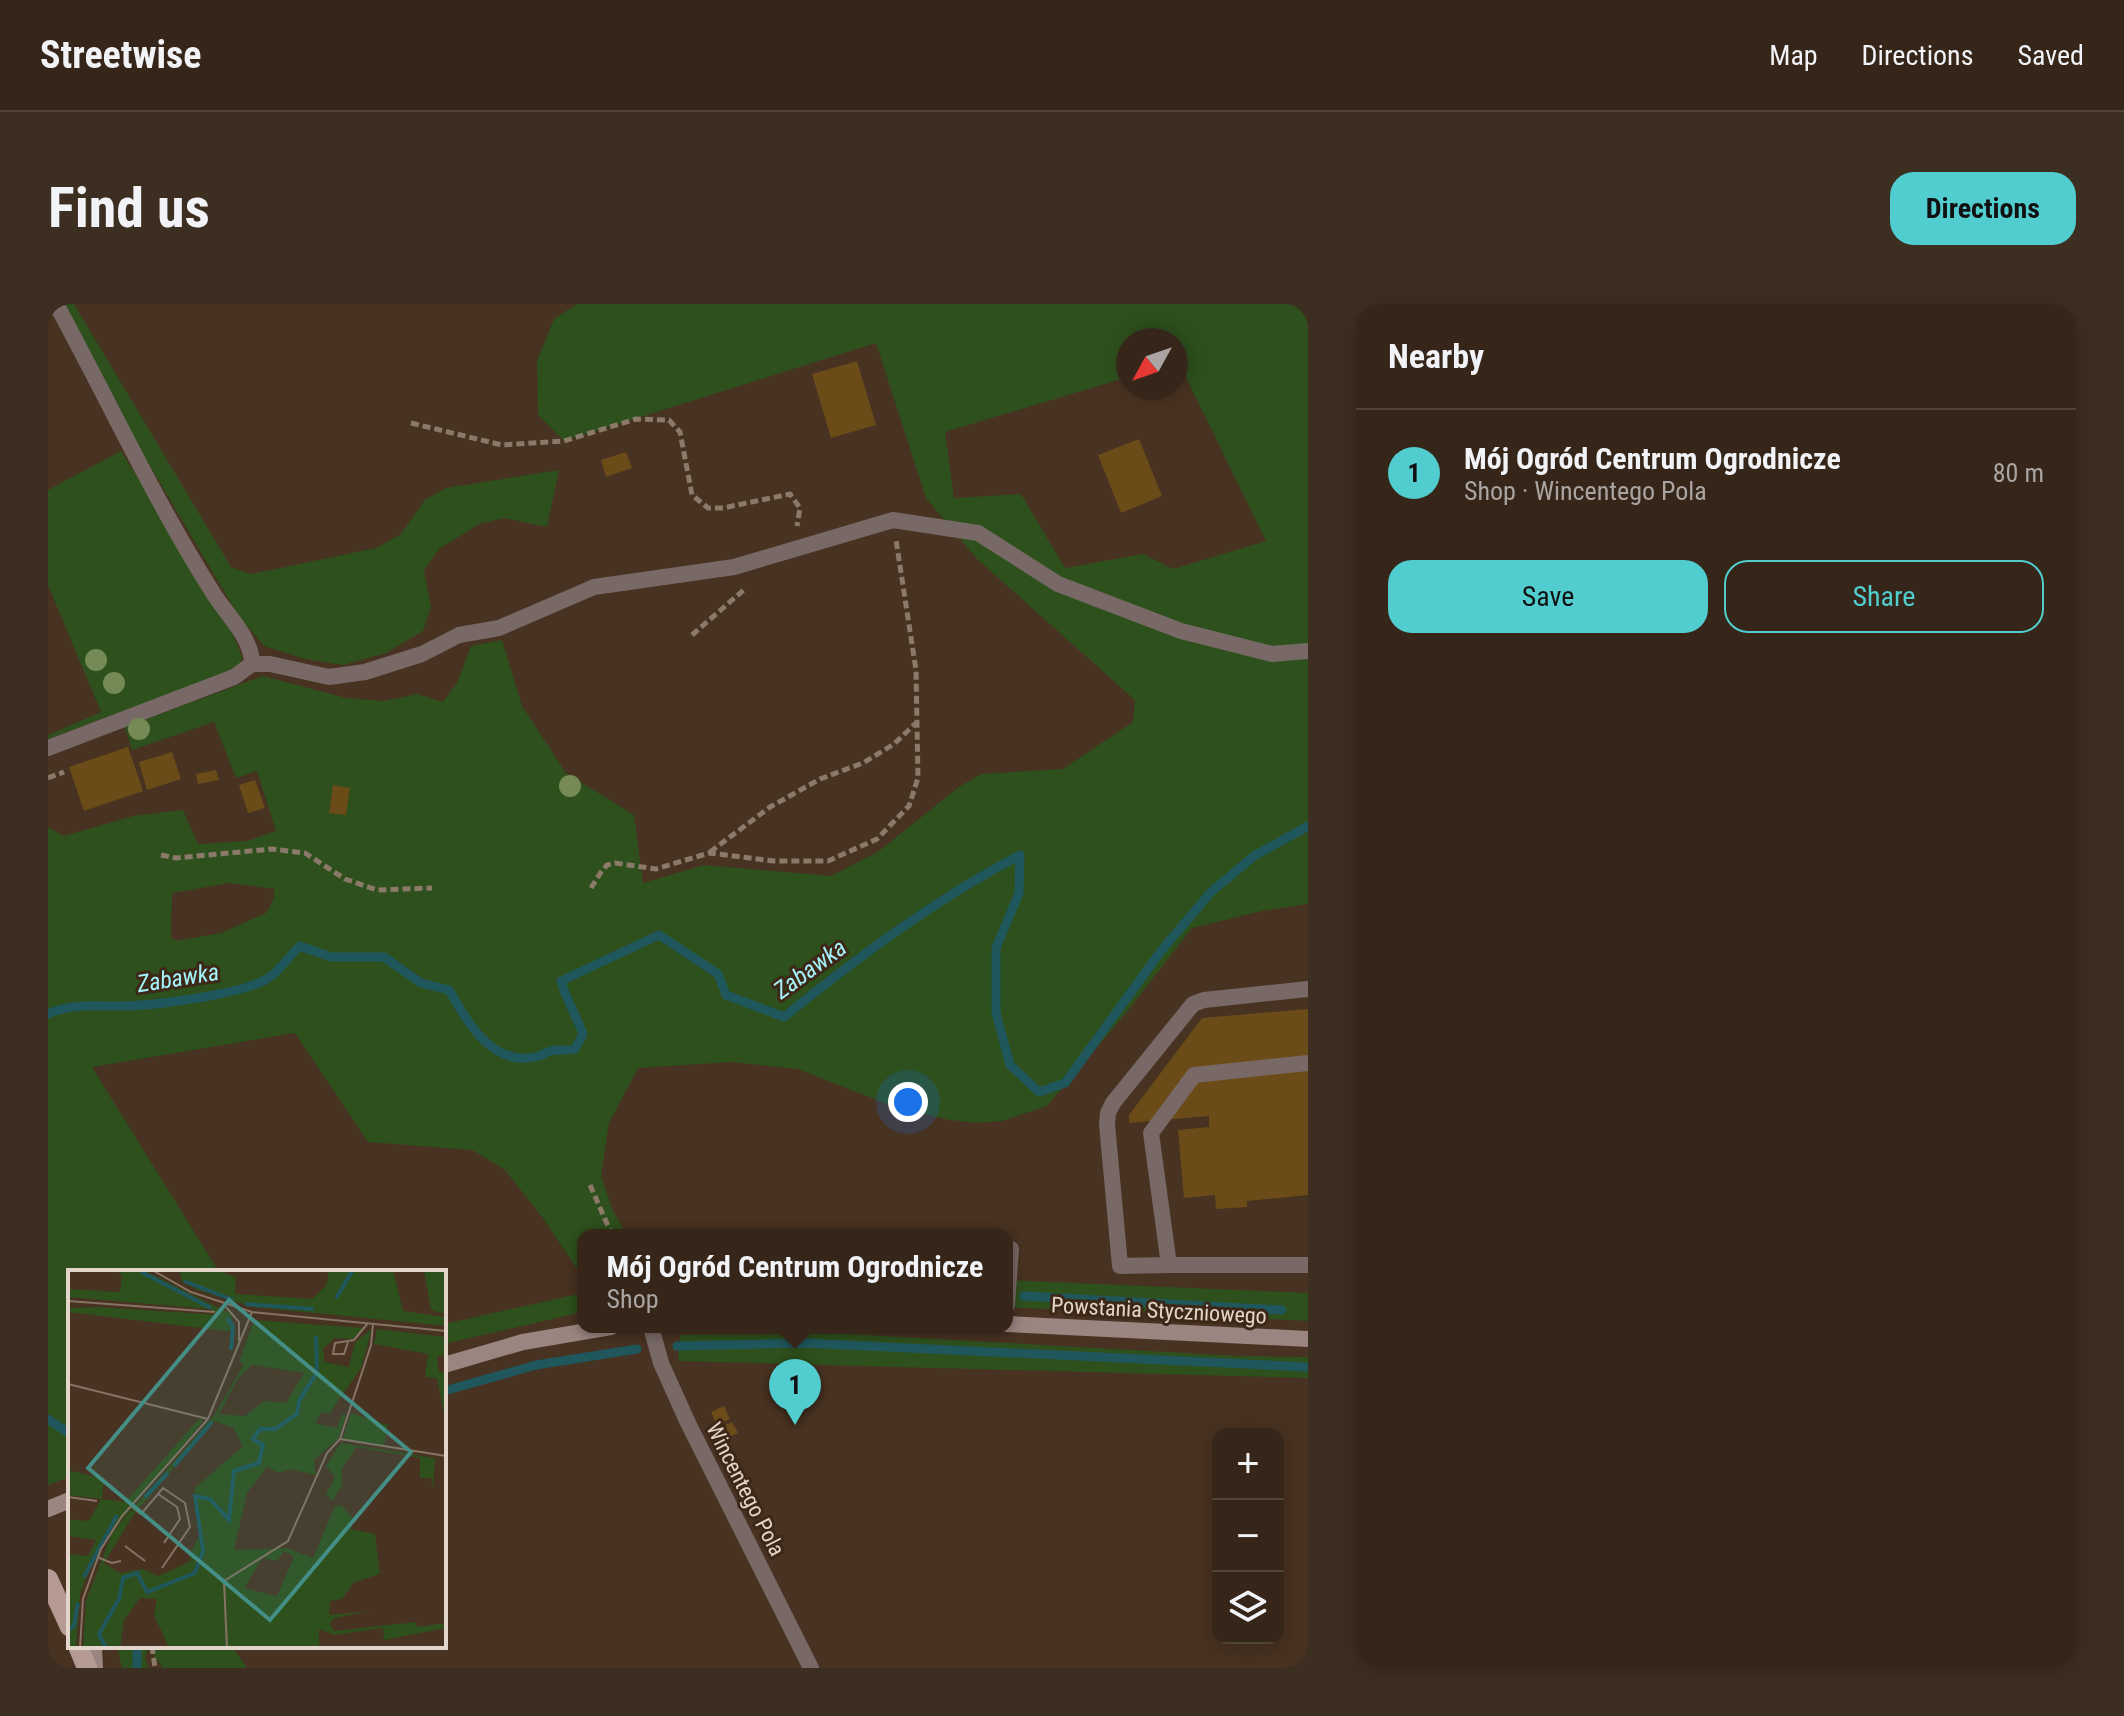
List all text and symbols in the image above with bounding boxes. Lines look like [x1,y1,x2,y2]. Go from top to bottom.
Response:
text: Streetwise [40,33,201,77]
text: Map [1769,39,1818,72]
text: Directions [1862,39,1973,72]
text: Saved [2017,39,2084,72]
button: Directions [1890,172,2076,245]
text: Find us [48,175,210,241]
north arrow [1116,328,1188,400]
text: Nearby [1388,336,1484,376]
text: Mój Ogród Centrum Ogrodnicze [1464,441,1841,476]
text: 1 [1407,458,1421,488]
text: 80 m [1993,458,2044,488]
text: Shop · Wincentego Pola [1464,476,1707,506]
button: Save [1388,560,1708,633]
button: Share [1724,560,2044,633]
water label: Zabawka [767,933,852,1005]
water label: Zabawka [134,958,221,998]
your location [888,1082,928,1122]
popup [577,1229,1013,1333]
text: Mój Ogród Centrum Ogrodnicze [607,1249,983,1284]
inset map [68,1270,446,1648]
text: Shop [607,1284,659,1314]
street label: Powstania Styczniowego [1051,1292,1267,1329]
pin: 1 [769,1359,821,1425]
street label: Wincentego Pola [701,1418,790,1560]
map controls [1212,1428,1284,1644]
button: + [1212,1428,1284,1500]
button: − [1212,1500,1284,1572]
button: layers [1212,1572,1284,1644]

